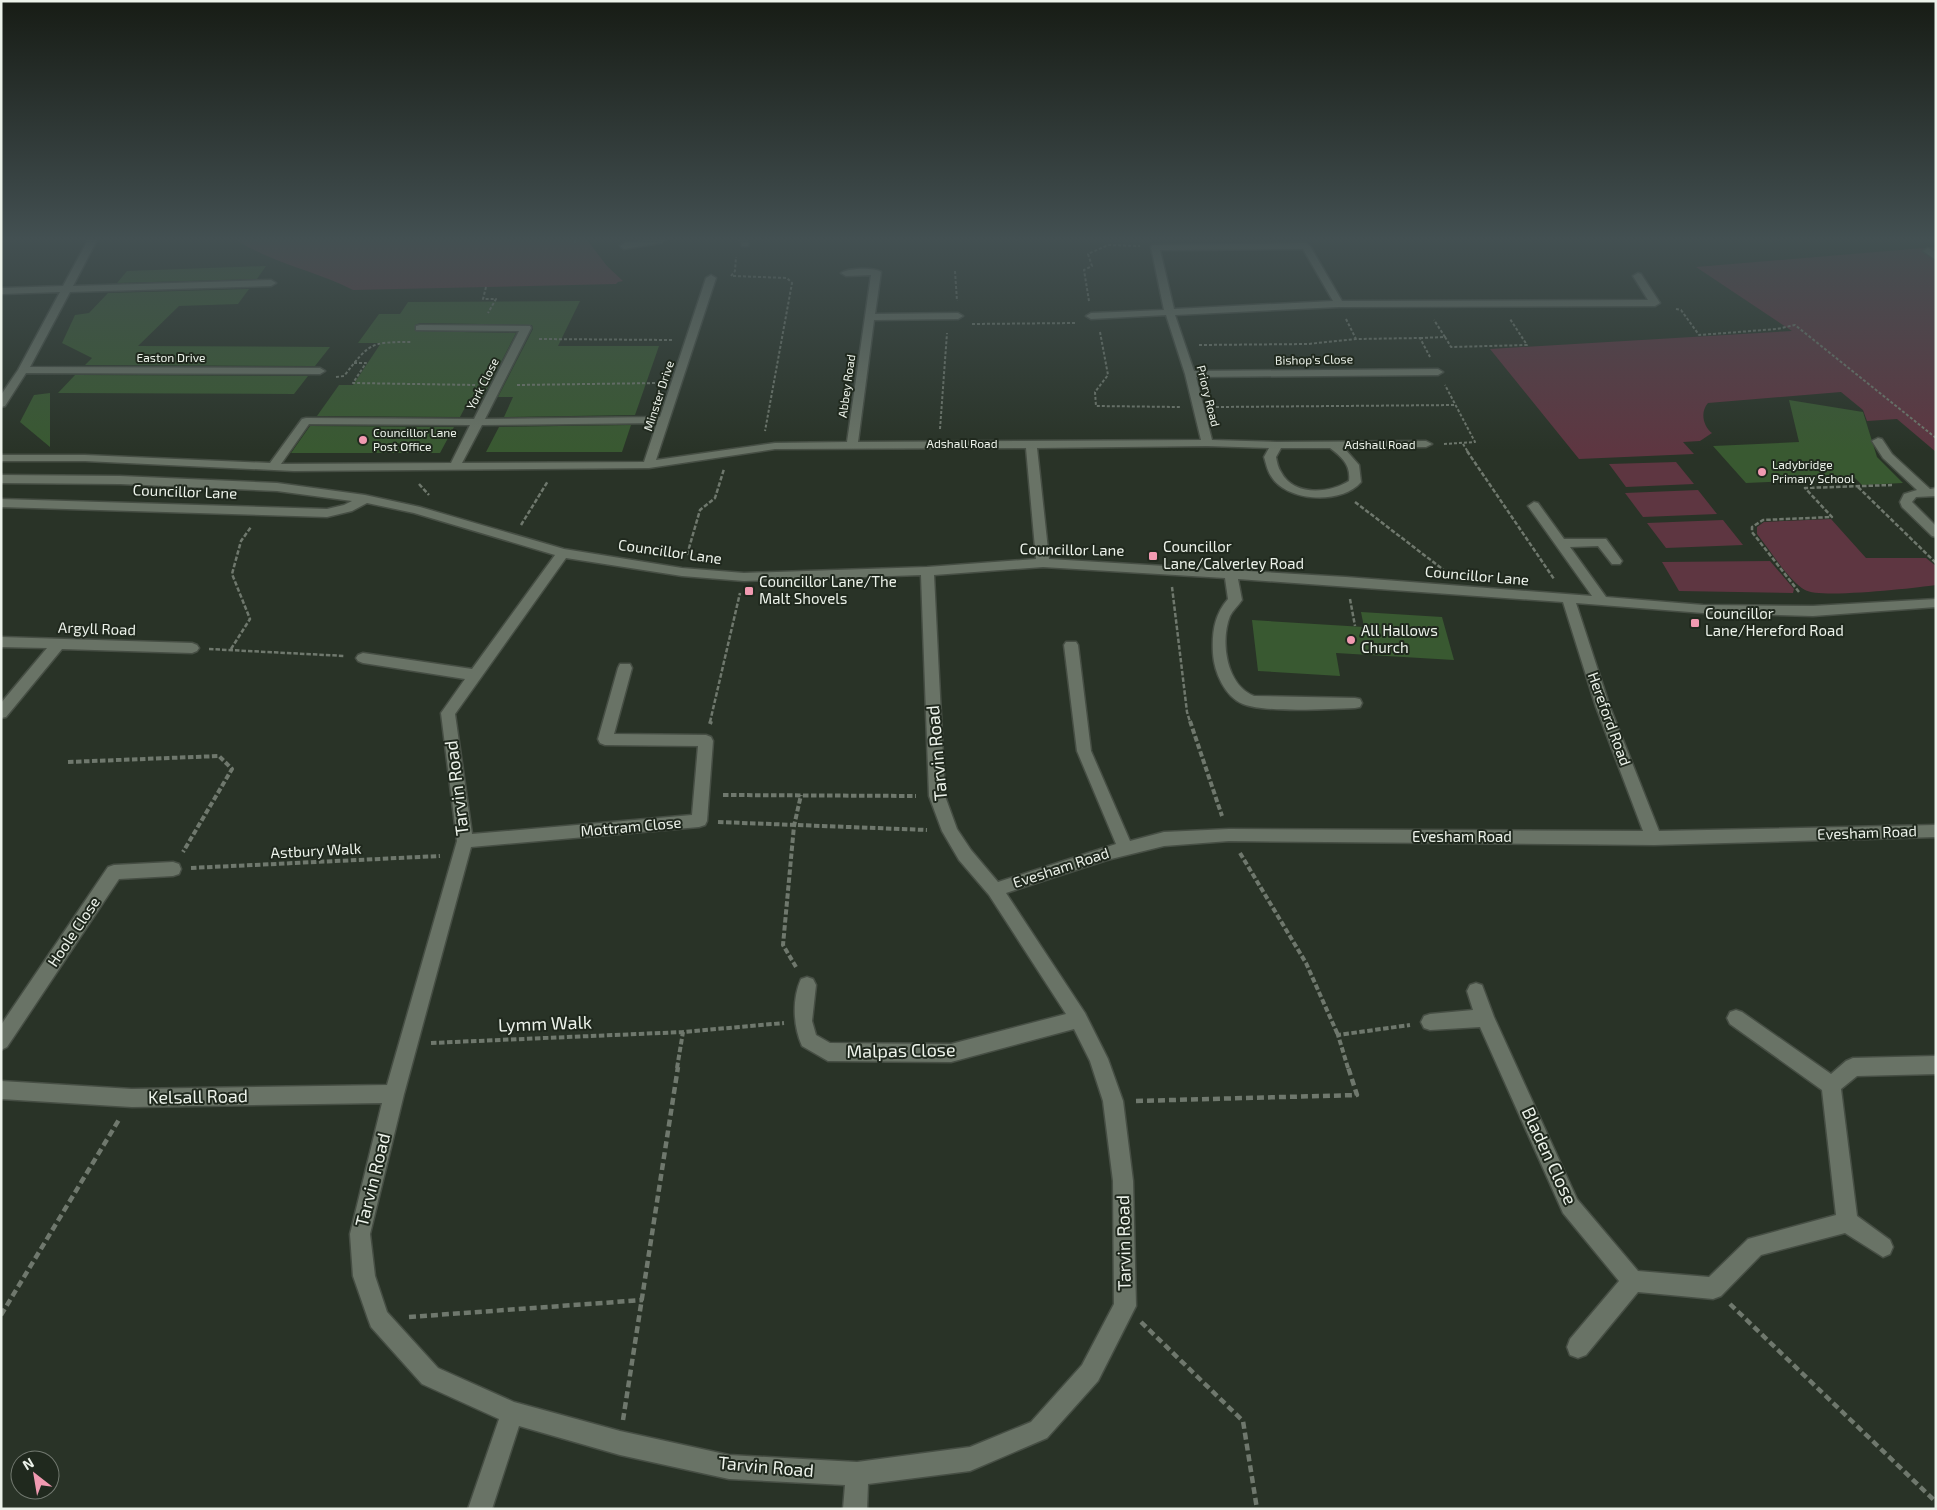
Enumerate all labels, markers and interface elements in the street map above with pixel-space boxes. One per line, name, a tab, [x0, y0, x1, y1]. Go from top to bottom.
street label: Easton Drive	[137, 350, 205, 364]
street label: Bishop's Close	[1275, 351, 1353, 367]
street label: Abbey Road	[835, 353, 857, 419]
street label: York Close	[463, 355, 501, 412]
street label: Minster Drive	[640, 359, 676, 433]
street label: Priory Road	[1195, 364, 1223, 428]
place label: Councillor Lane Post Office	[373, 425, 457, 453]
marker: Councillor Lane Post Office	[357, 434, 369, 446]
street label: Adshall Road	[926, 436, 998, 450]
street label: Adshall Road	[1344, 437, 1416, 451]
place label: Ladybridge Primary School	[1772, 457, 1855, 485]
marker: Ladybridge Primary School	[1756, 466, 1768, 478]
street label: Councillor Lane	[132, 480, 238, 502]
street label: Councillor Lane	[617, 535, 723, 567]
place label: Councillor Lane/Calverley Road	[1163, 537, 1304, 572]
street label: Councillor Lane	[1020, 539, 1124, 559]
marker: Councillor Lane/Calverley Road	[1147, 550, 1159, 562]
street label: Councillor Lane	[1424, 561, 1530, 589]
place label: Councillor Lane/The Malt Shovels	[759, 572, 897, 607]
marker: Councillor Lane/The Malt Shovels	[743, 585, 755, 597]
place label: Councillor Lane/Hereford Road	[1705, 604, 1844, 639]
marker: Councillor Lane/Hereford Road	[1689, 617, 1701, 629]
street label: Argyll Road	[58, 618, 136, 638]
place label: All Hallows Church	[1361, 621, 1438, 656]
marker: All Hallows Church	[1345, 634, 1357, 646]
street label: Hereford Road	[1585, 669, 1635, 768]
street label: Tarvin Road	[921, 704, 951, 802]
street label: Tarvin Road	[439, 739, 473, 837]
street label: Mottram Close	[580, 813, 682, 839]
street label: Evesham Road	[1817, 821, 1917, 843]
street label: Evesham Road	[1412, 827, 1512, 845]
street label: Astbury Walk	[270, 839, 362, 861]
street label: Evesham Road	[1010, 843, 1111, 891]
street label: Hoole Close	[43, 893, 103, 970]
street label: Lymm Walk	[498, 1010, 592, 1036]
street label: Malpas Close	[846, 1038, 956, 1062]
street label: Kelsall Road	[148, 1084, 248, 1108]
street label: Bladen Close	[1518, 1103, 1582, 1208]
street label: Tarvin Road	[350, 1131, 394, 1229]
street label: Tarvin Road	[1111, 1195, 1135, 1291]
north arrow	[10, 1450, 60, 1500]
street label: Tarvin Road	[717, 1451, 815, 1481]
text: N	[19, 1454, 37, 1473]

